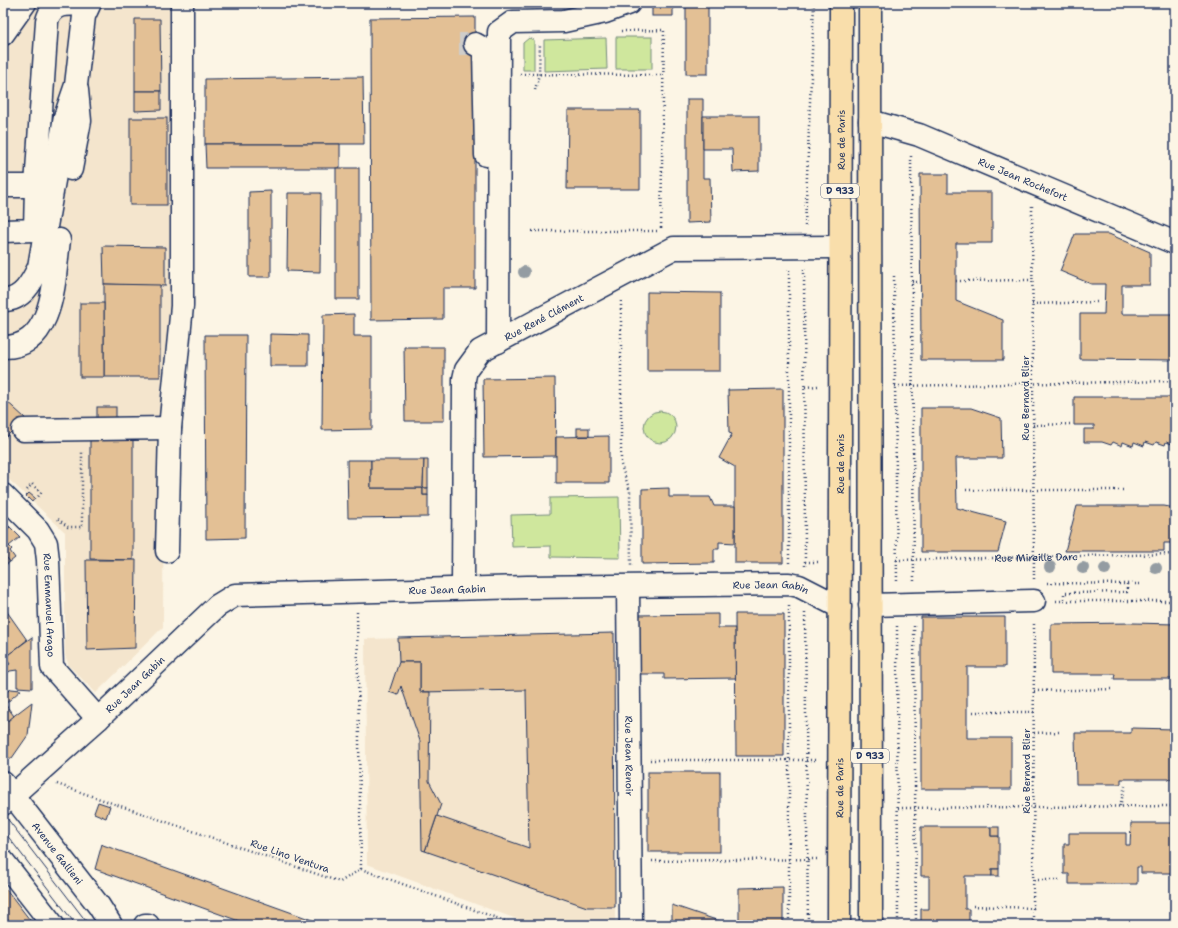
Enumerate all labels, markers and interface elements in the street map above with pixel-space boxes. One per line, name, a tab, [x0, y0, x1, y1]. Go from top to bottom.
street label: Rue de Paris	[834, 110, 847, 170]
street label: Rue Jean Rochefort	[976, 154, 1070, 204]
road number: D 933	[821, 184, 859, 198]
street label: Rue René Clément	[502, 291, 586, 344]
street label: Rue Bernard Blier	[1019, 355, 1032, 441]
street label: Rue de Paris	[833, 434, 847, 494]
street label: Rue Mireille Darc	[994, 550, 1078, 564]
street label: Rue Emmanuel Arago	[41, 552, 58, 657]
street label: Rue Jean Gabin	[733, 577, 811, 597]
street label: Rue Jean Gabin	[409, 582, 486, 597]
street label: Rue Jean Gabin	[102, 653, 167, 715]
street label: Rue Jean Renoir	[623, 716, 636, 797]
street label: Rue Bernard Blier	[1020, 728, 1033, 814]
road number: D 933	[851, 749, 889, 763]
street label: Rue de Paris	[833, 758, 846, 818]
street label: Avenue Gallieni	[29, 819, 86, 887]
street label: Rue Lino Ventura	[249, 836, 332, 876]

